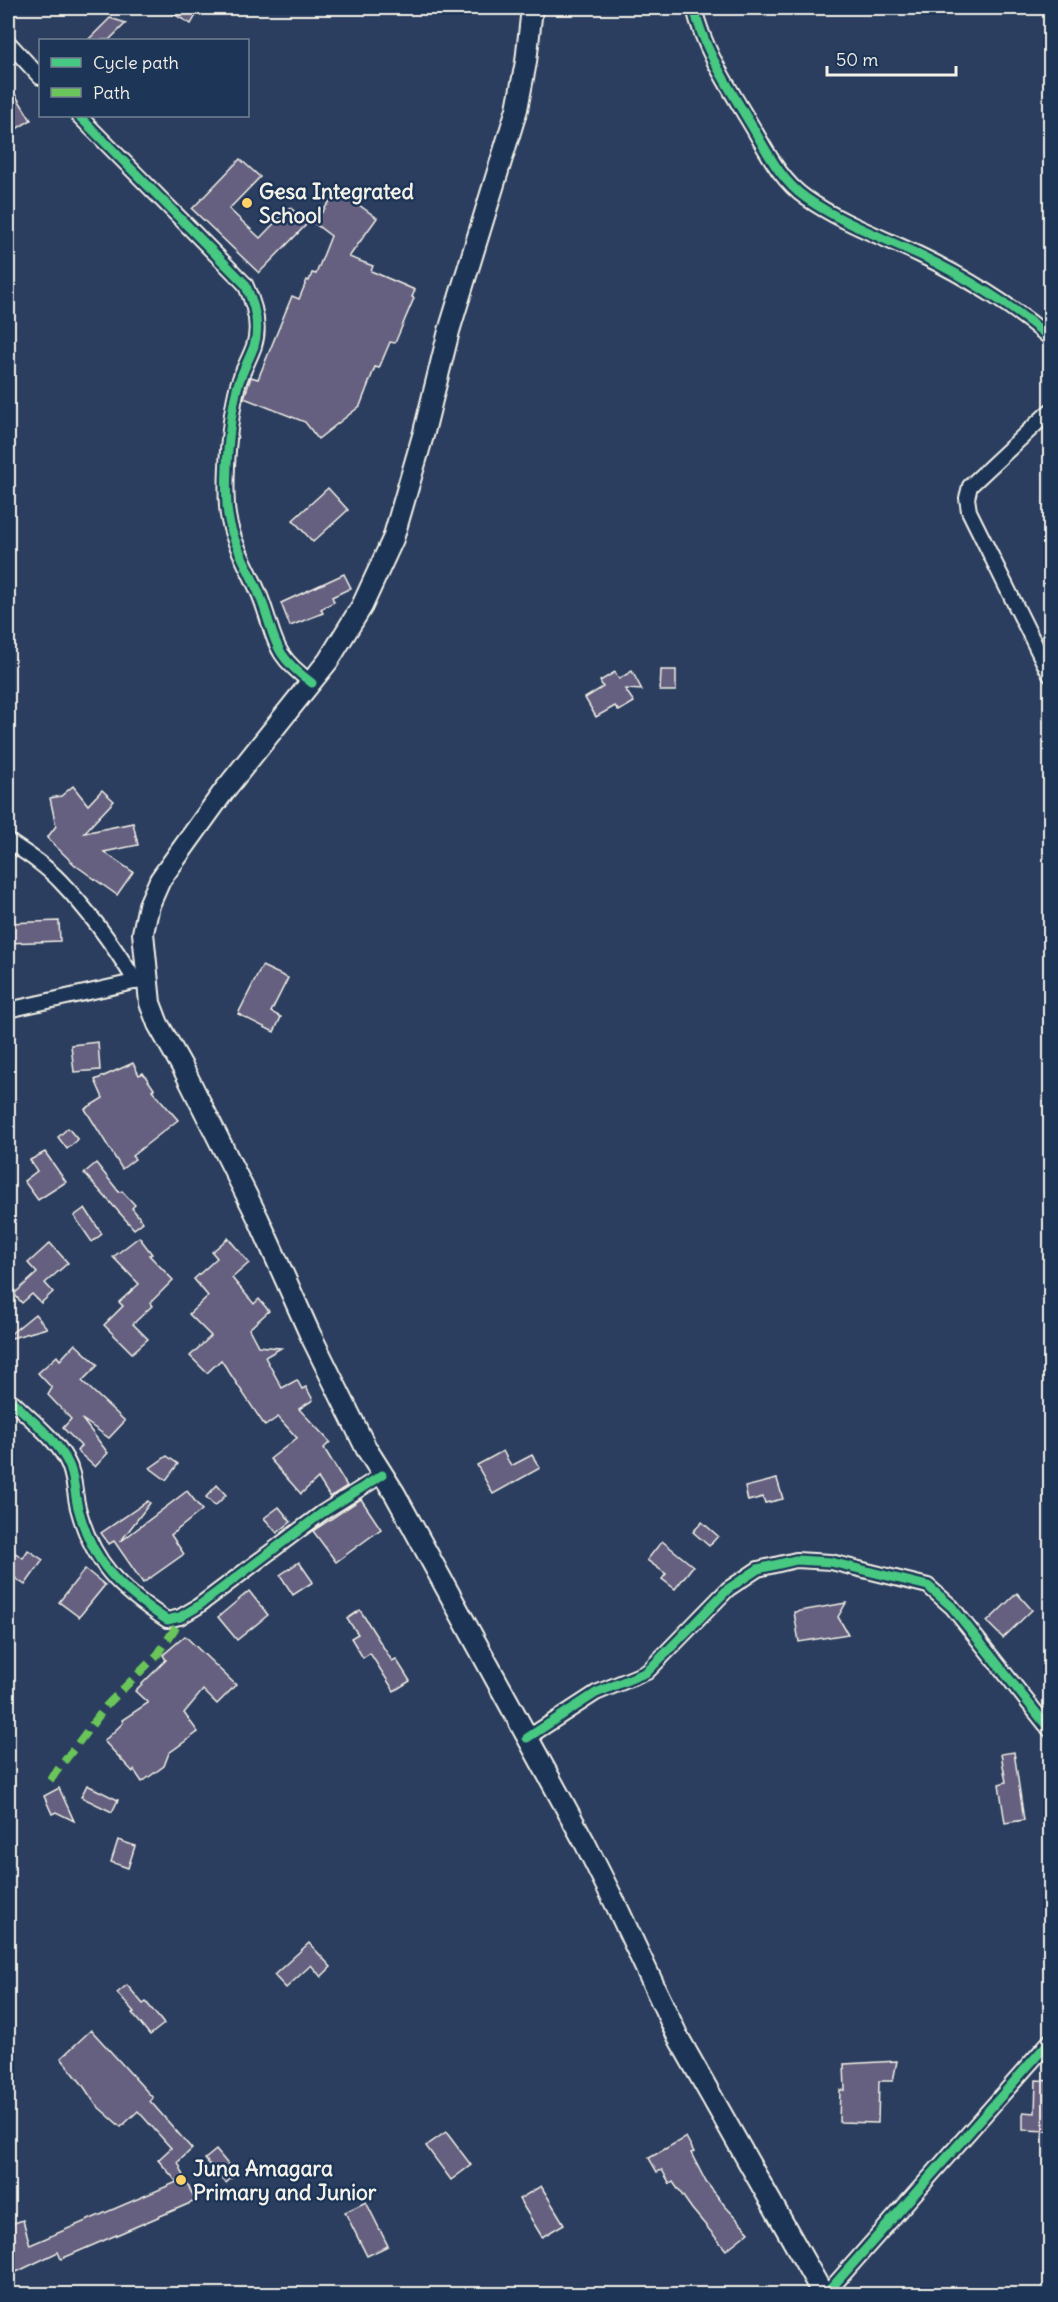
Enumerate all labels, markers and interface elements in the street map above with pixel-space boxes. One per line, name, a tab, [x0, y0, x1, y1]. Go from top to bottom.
legend	[39, 39, 249, 117]
scale bar	[827, 39, 956, 77]
text: 50 m	[836, 48, 878, 71]
text: Cycle path	[93, 51, 179, 74]
text: Path	[93, 81, 130, 104]
place label: Gesa Integrated School	[259, 178, 414, 229]
marker: Gesa Integrated School	[240, 196, 254, 210]
place label: Juna Amagara Primary and Junior	[193, 2155, 377, 2206]
marker: Juna Amagara Primary and Junior	[174, 2173, 188, 2187]

